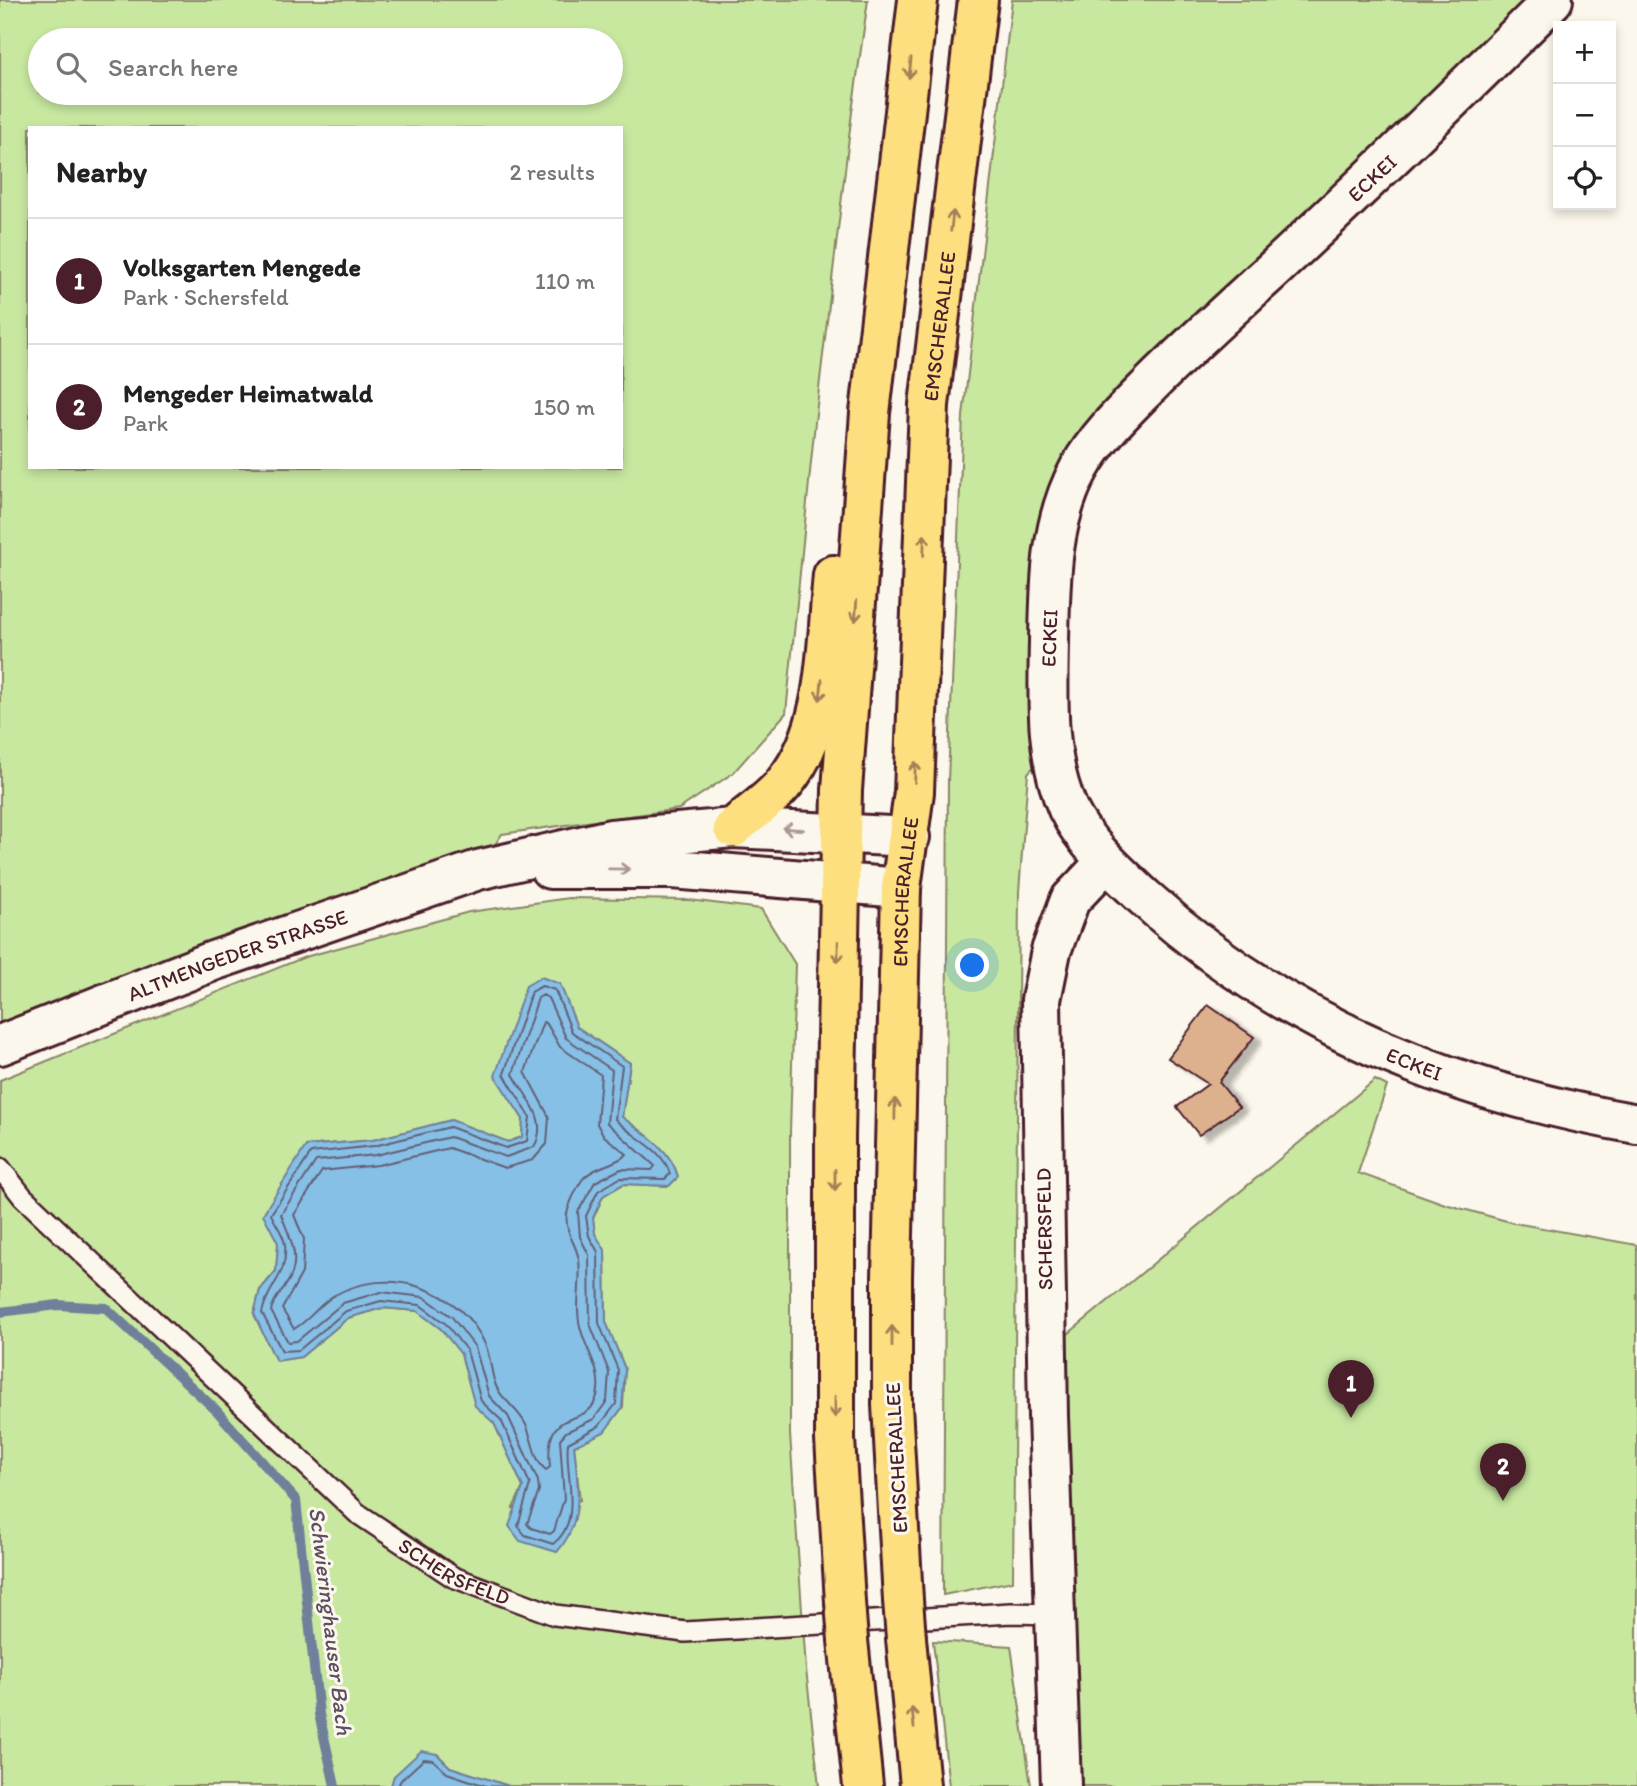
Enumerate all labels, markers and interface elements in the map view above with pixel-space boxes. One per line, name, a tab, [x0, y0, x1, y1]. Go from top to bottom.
map controls	[1553, 21, 1616, 210]
button: +	[1553, 21, 1616, 84]
search box	[28, 28, 623, 105]
icon: search	[52, 48, 90, 86]
text: Search here	[108, 51, 238, 83]
one-way arrow	[903, 56, 916, 79]
button: −	[1553, 84, 1616, 147]
button: locate	[1553, 147, 1616, 210]
street label: ECKEI	[1342, 149, 1402, 207]
text: Nearby	[56, 153, 147, 190]
text: 2 results	[509, 158, 595, 186]
one-way arrow	[945, 210, 958, 233]
street label: EMSCHERALLEE	[917, 250, 960, 403]
text: Volksgarten Mengede	[123, 251, 361, 283]
text: 1	[74, 267, 84, 295]
text: 110 m	[535, 267, 595, 295]
text: Park · Schersfeld	[123, 283, 289, 311]
text: Mengeder Heimatwald	[123, 377, 373, 409]
text: 2	[73, 393, 85, 421]
text: 150 m	[534, 393, 595, 421]
text: Park	[123, 409, 168, 437]
one-way arrow	[917, 534, 930, 557]
one-way arrow	[849, 599, 862, 622]
street label: ECKEI	[1035, 609, 1063, 667]
one-way arrow	[815, 678, 828, 700]
one-way arrow	[908, 761, 921, 784]
street label: EMSCHERALLEE	[887, 815, 923, 967]
one-way arrow	[782, 822, 805, 835]
one-way arrow	[608, 862, 631, 875]
street label: ALTMENGEDER STRASSE	[124, 903, 351, 1006]
one-way arrow	[831, 940, 844, 963]
your location	[955, 948, 989, 982]
street label: ECKEI	[1383, 1041, 1446, 1085]
one-way arrow	[888, 1097, 902, 1120]
one-way arrow	[828, 1168, 842, 1191]
street label: SCHERSFELD	[1030, 1168, 1058, 1290]
one-way arrow	[885, 1325, 899, 1348]
pin: 1	[1328, 1360, 1374, 1418]
street label: EMSCHERALLEE	[880, 1382, 912, 1534]
one-way arrow	[828, 1395, 842, 1418]
pin: 2	[1480, 1443, 1526, 1501]
water label: Schwieringhauser Bach	[303, 1506, 359, 1737]
street label: SCHERSFELD	[394, 1532, 514, 1610]
one-way arrow	[907, 1707, 920, 1730]

